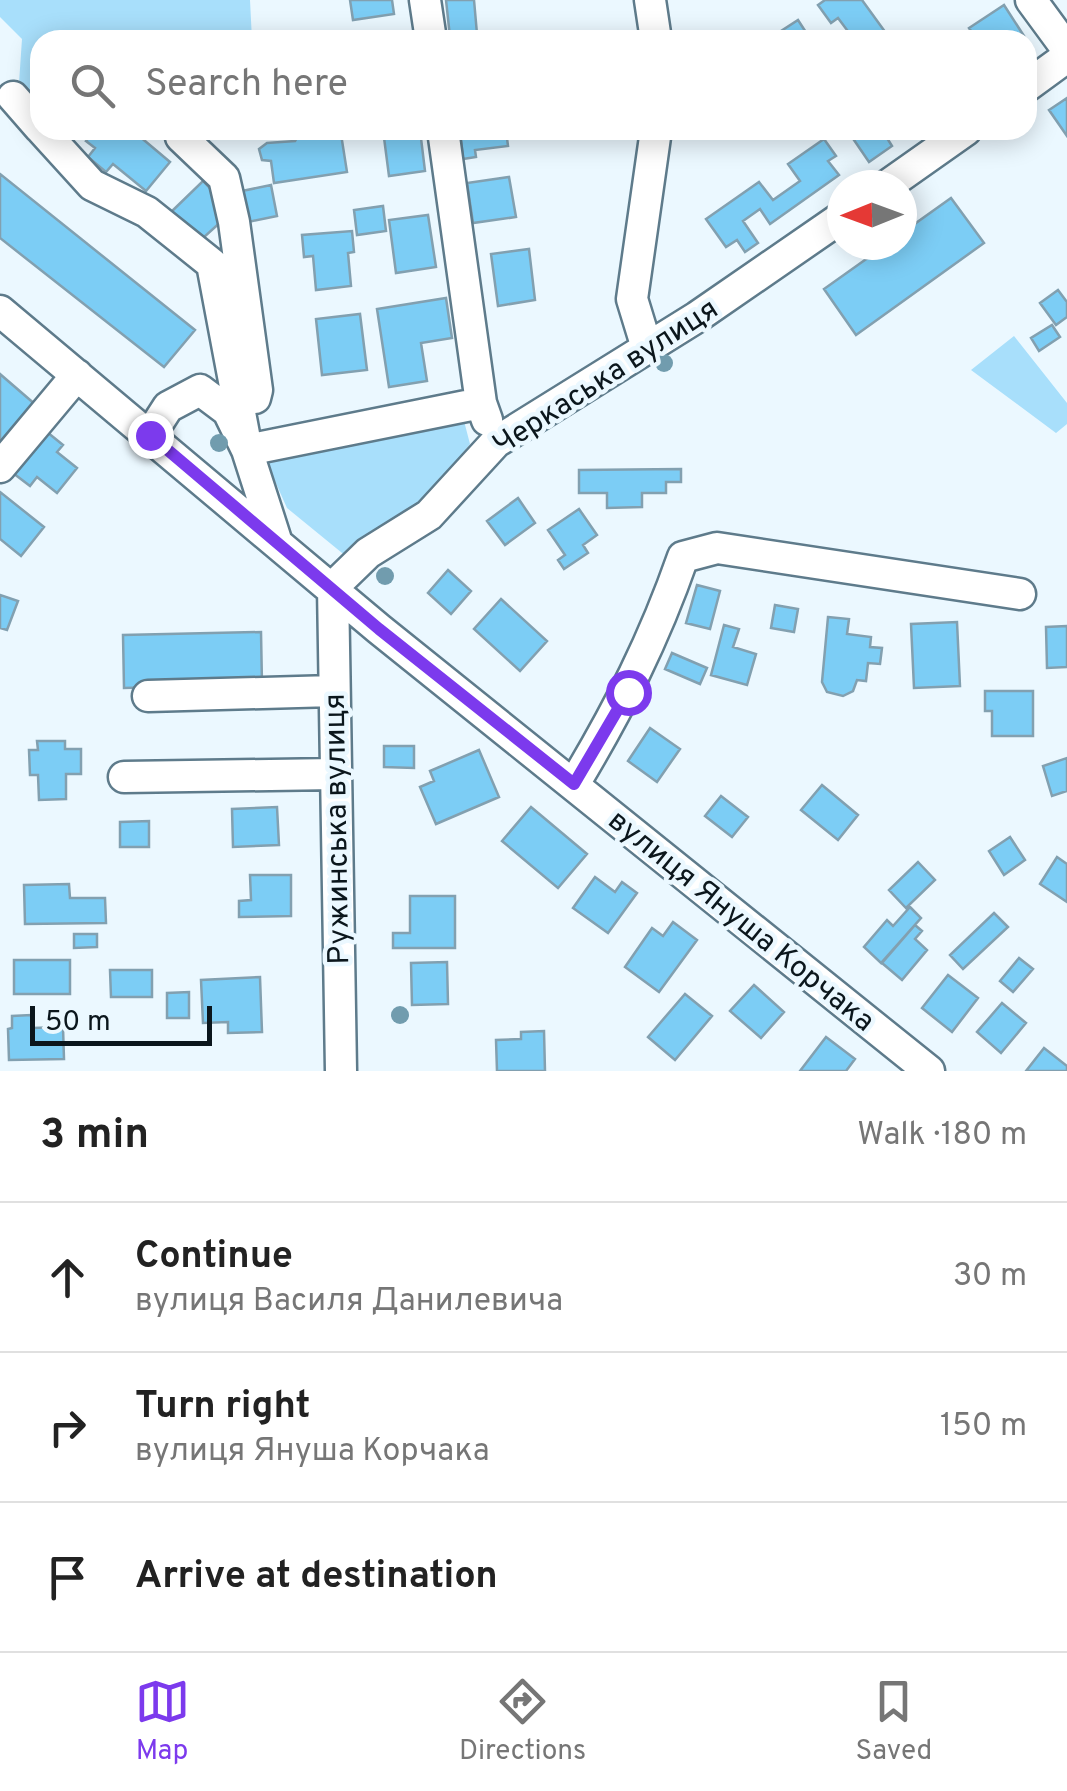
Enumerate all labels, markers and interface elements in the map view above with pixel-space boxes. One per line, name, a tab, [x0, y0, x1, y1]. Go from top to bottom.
search box	[30, 30, 1037, 140]
icon: search	[65, 58, 120, 113]
text: Search here	[145, 61, 348, 110]
north arrow	[827, 170, 917, 260]
street label: Черкаська вулиця	[487, 292, 726, 465]
route end	[128, 413, 174, 459]
route start	[606, 670, 652, 716]
street label: Ружинська вулиця	[318, 693, 359, 965]
street label: вулиця Януша Корчака	[600, 803, 881, 1041]
scale bar	[30, 1001, 212, 1046]
text: 50 m	[45, 1005, 111, 1041]
text: 3 min	[40, 1110, 149, 1163]
text: Walk · 180 m	[857, 1116, 1027, 1156]
text: Continue	[135, 1233, 293, 1282]
icon: ahead	[40, 1250, 95, 1305]
text: 30 m	[953, 1257, 1027, 1297]
text: вулиця Василя Данилевича	[135, 1282, 563, 1322]
text: Turn right	[135, 1383, 310, 1432]
icon: right	[40, 1400, 95, 1455]
text: 150 m	[940, 1407, 1027, 1447]
text: вулиця Януша Корчака	[135, 1432, 489, 1472]
icon: arrive	[40, 1550, 95, 1605]
text: Arrive at destination	[135, 1553, 498, 1602]
tab: Map	[135, 1674, 190, 1770]
tab: Directions	[459, 1674, 586, 1770]
tab: Saved	[855, 1674, 932, 1770]

